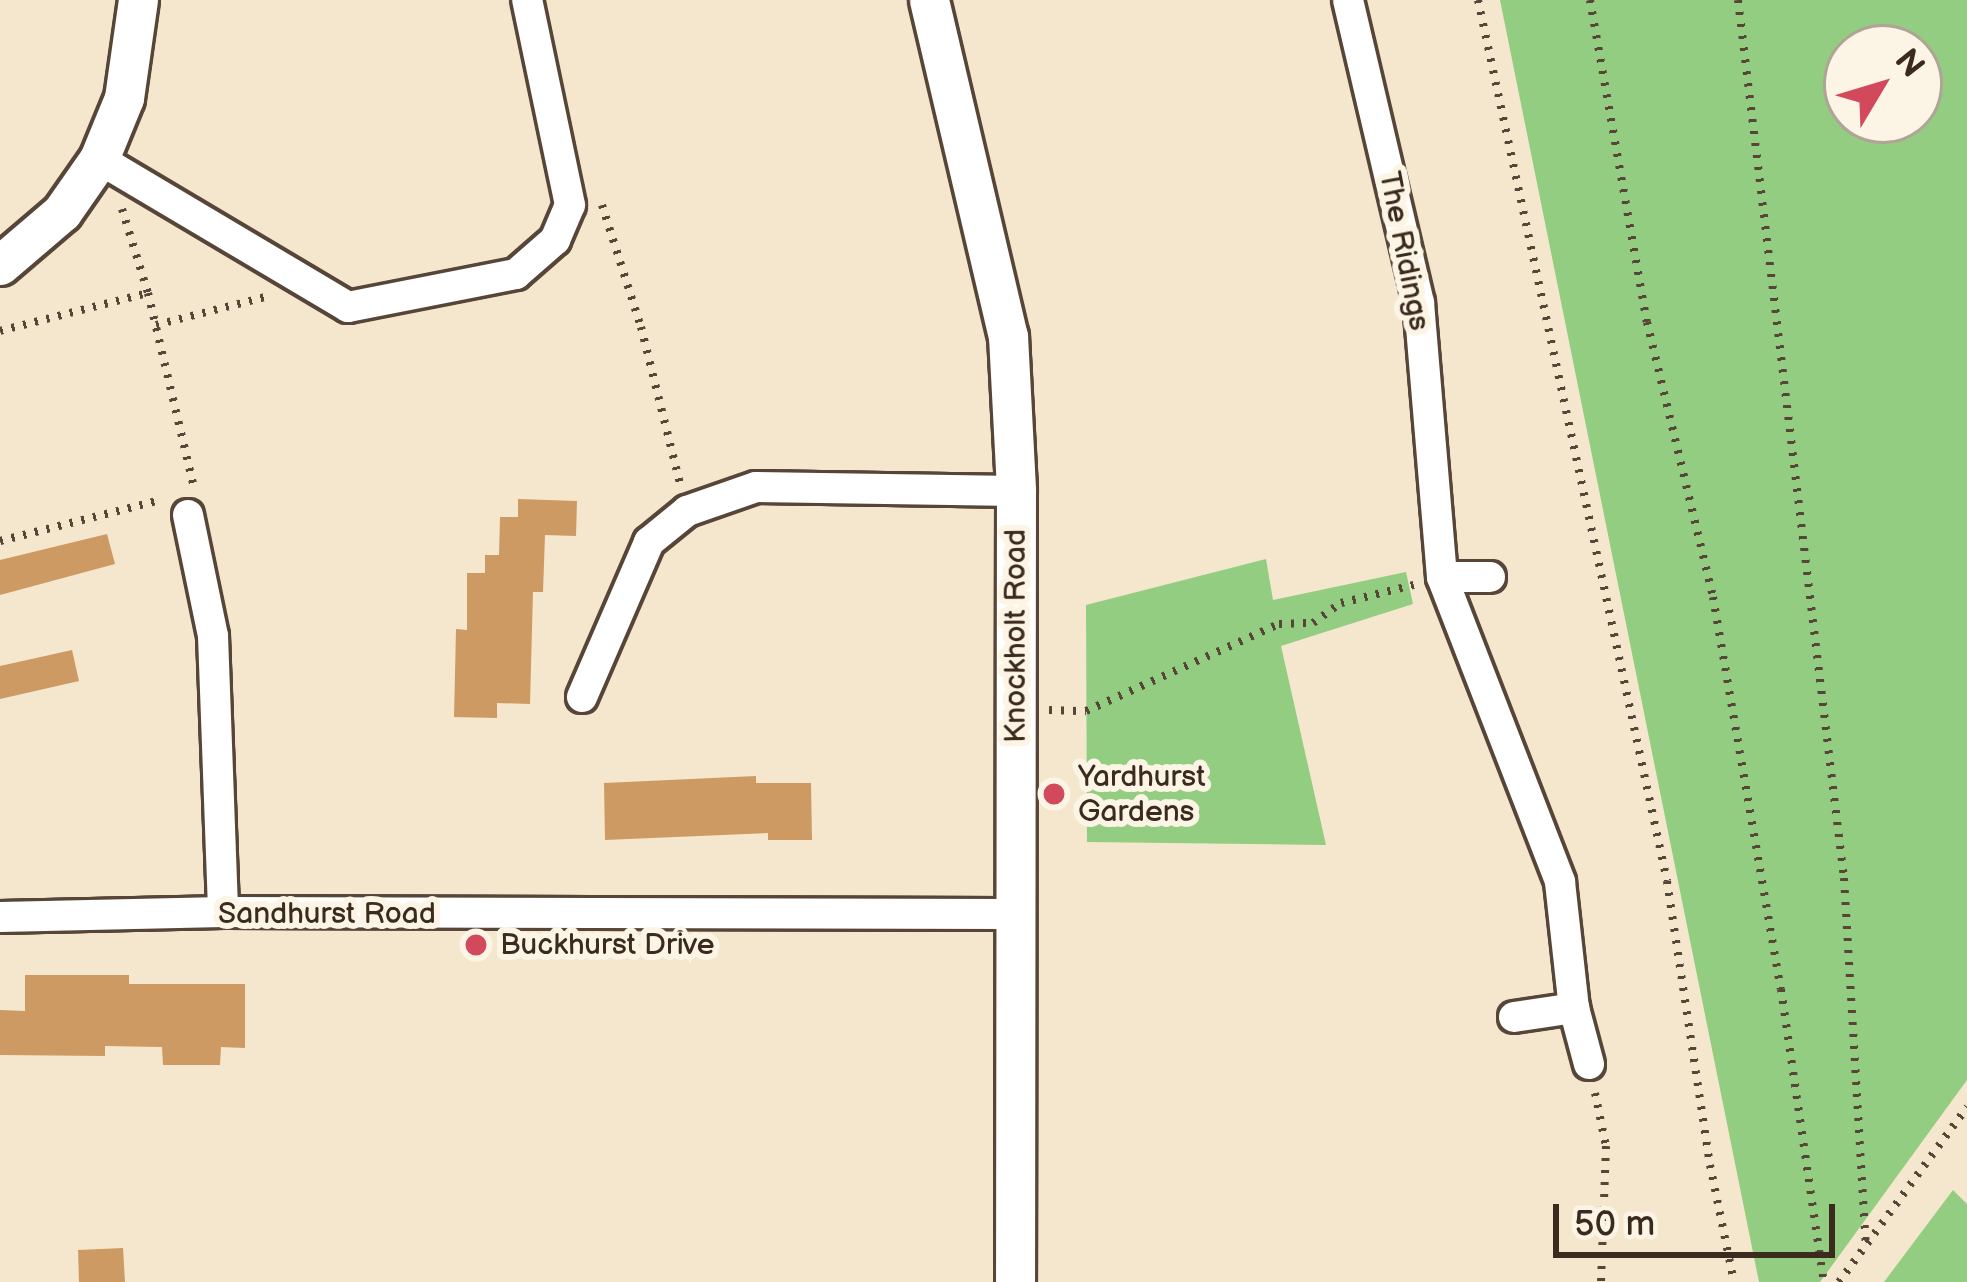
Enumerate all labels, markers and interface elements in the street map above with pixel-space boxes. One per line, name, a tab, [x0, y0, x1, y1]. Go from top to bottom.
north arrow	[1823, 24, 1943, 144]
text: N	[1886, 42, 1932, 86]
street label: The Ridings	[1371, 168, 1437, 334]
street label: Knockholt Road	[998, 529, 1034, 743]
place label: Yardhurst Gardens	[1078, 759, 1205, 830]
marker: Yardhurst Gardens	[1041, 781, 1067, 807]
street label: Sandhurst Road	[218, 896, 436, 932]
place label: Buckhurst Drive	[500, 927, 715, 963]
marker: Buckhurst Drive	[463, 932, 489, 958]
scale bar	[1559, 1180, 1841, 1254]
text: 50 m	[1574, 1203, 1655, 1246]

